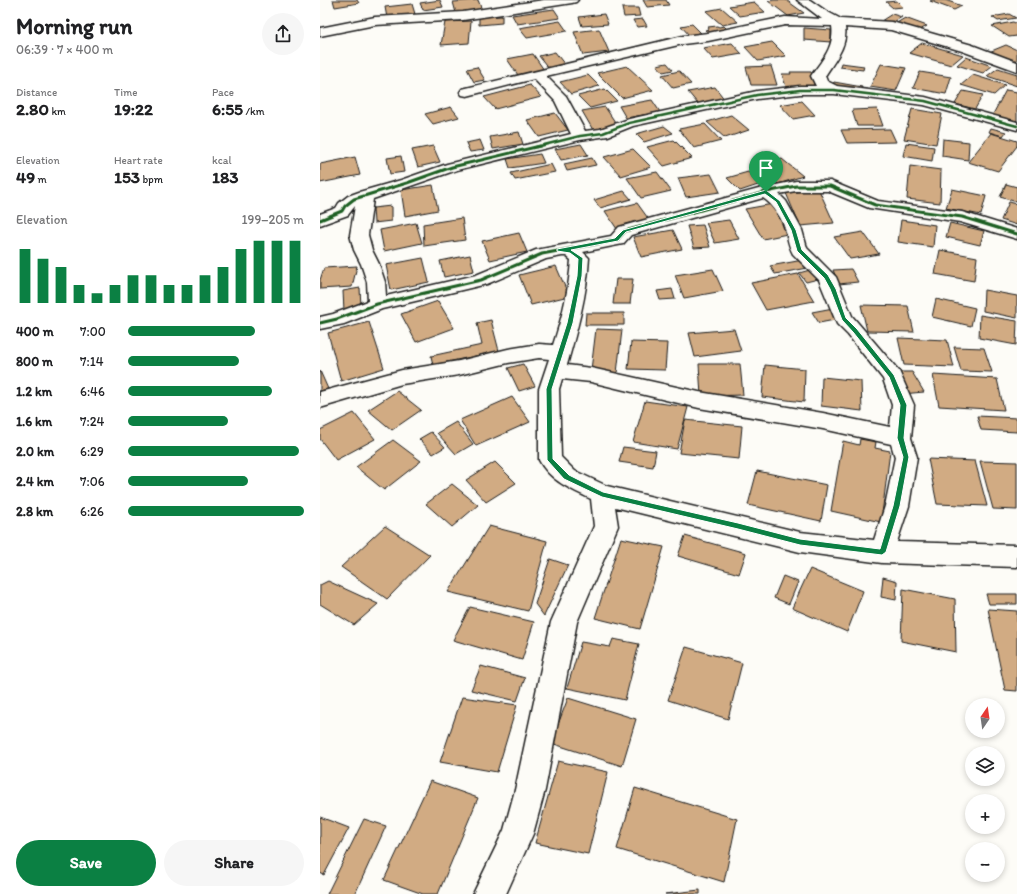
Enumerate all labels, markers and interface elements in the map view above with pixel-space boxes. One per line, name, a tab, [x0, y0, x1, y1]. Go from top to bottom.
text: Morning run	[16, 13, 132, 40]
button: share	[262, 13, 304, 55]
text: 06:39 · 7 × 400 m	[16, 42, 113, 57]
text: Distance	[16, 86, 57, 99]
text: Time	[114, 86, 137, 99]
text: Pace	[212, 86, 234, 99]
text: 2.80	[16, 99, 49, 119]
text: 19:22	[114, 99, 153, 119]
text: 6:55	[212, 99, 243, 119]
text: km	[49, 105, 66, 118]
text: /km	[243, 105, 265, 118]
pin	[749, 151, 783, 192]
text: Elevation	[16, 154, 60, 167]
text: Heart rate	[114, 154, 163, 167]
text: kcal	[212, 154, 232, 167]
icon: arrive	[755, 157, 777, 179]
text: 49	[16, 167, 35, 187]
text: 153	[114, 167, 140, 187]
text: 183	[212, 167, 238, 187]
text: m	[35, 173, 47, 186]
text: bpm	[140, 173, 163, 186]
text: Elevation	[16, 212, 68, 227]
text: 199–205 m	[242, 212, 304, 227]
text: 400 m	[16, 324, 54, 339]
text: 7:00	[80, 324, 106, 339]
text: 800 m	[16, 354, 53, 369]
text: 7:14	[80, 354, 103, 369]
text: 1.2 km	[16, 384, 52, 399]
text: 6:46	[80, 384, 105, 399]
text: 1.6 km	[16, 414, 52, 429]
text: 7:24	[80, 414, 104, 429]
text: 2.0 km	[16, 444, 54, 459]
text: 6:29	[80, 444, 104, 459]
text: 2.4 km	[16, 474, 54, 489]
text: 7:06	[80, 474, 105, 489]
text: 2.8 km	[16, 504, 53, 519]
text: 6:26	[80, 504, 104, 519]
north arrow	[965, 698, 1005, 738]
map controls	[965, 698, 1005, 882]
button: layers	[965, 746, 1005, 786]
button: +	[965, 794, 1005, 834]
button: Save	[16, 840, 156, 886]
button: Share	[164, 840, 304, 886]
button: −	[965, 842, 1005, 882]

